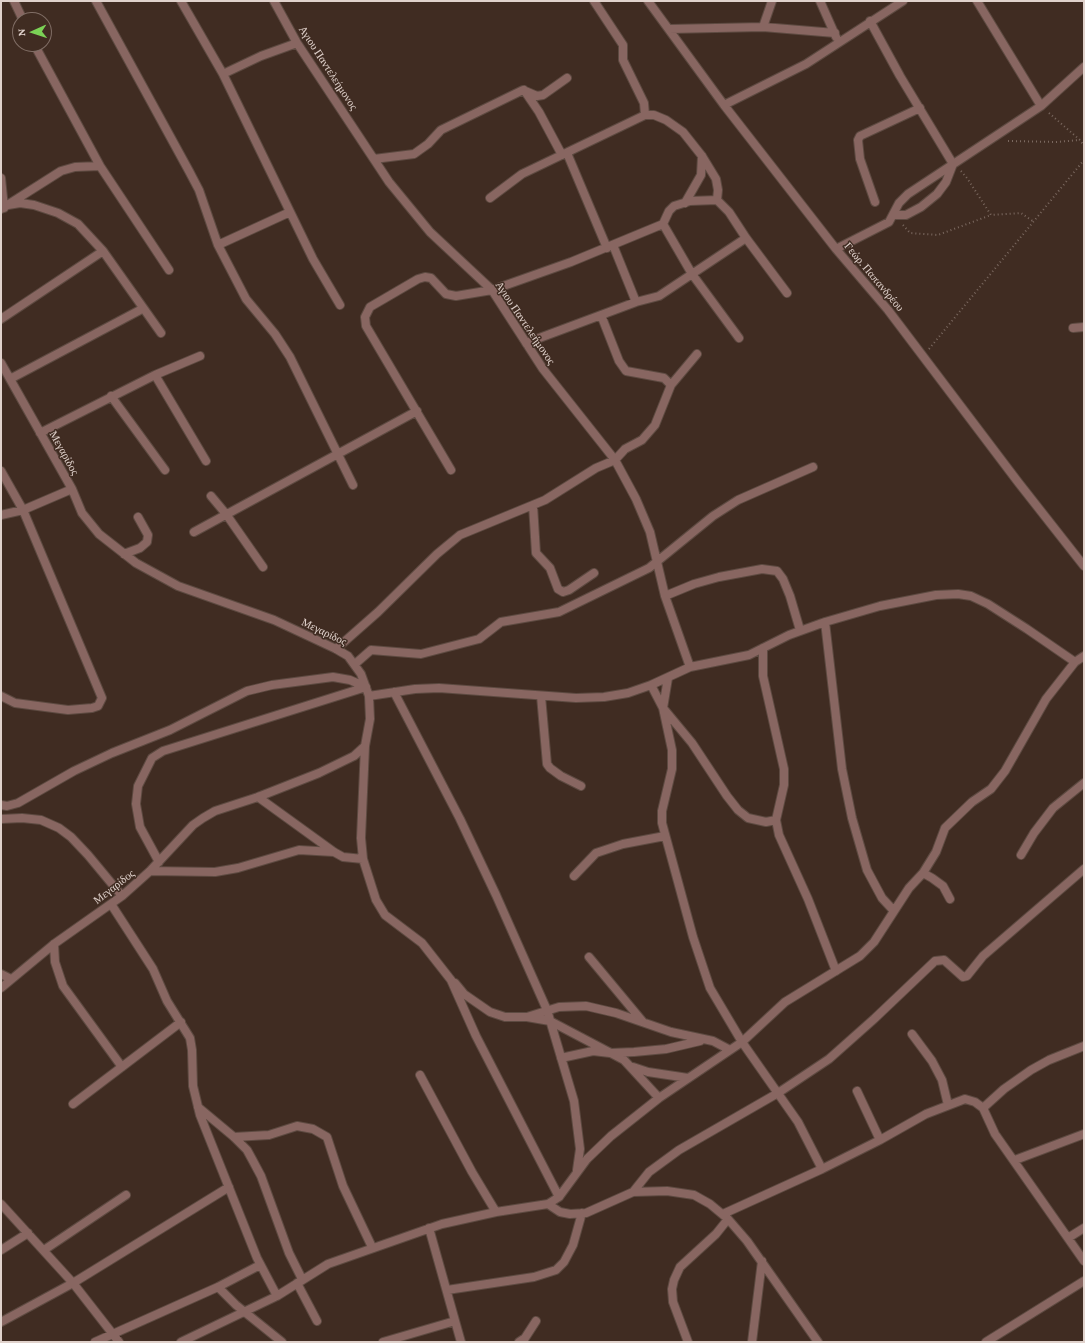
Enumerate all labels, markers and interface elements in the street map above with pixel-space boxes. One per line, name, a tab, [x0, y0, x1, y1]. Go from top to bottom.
north arrow	[12, 12, 52, 52]
street label: Αγιου Παντελεήμονος	[296, 23, 360, 113]
text: N	[15, 29, 27, 37]
street label: Γεώρ. Παπανδρέου	[841, 240, 907, 314]
street label: Αγιου Παντελεήμονος	[492, 279, 558, 367]
street label: Μεγαρίδος	[46, 429, 82, 477]
street label: Μεγαρίδος	[299, 615, 349, 649]
street label: Μεγαρίδος	[91, 867, 137, 907]

